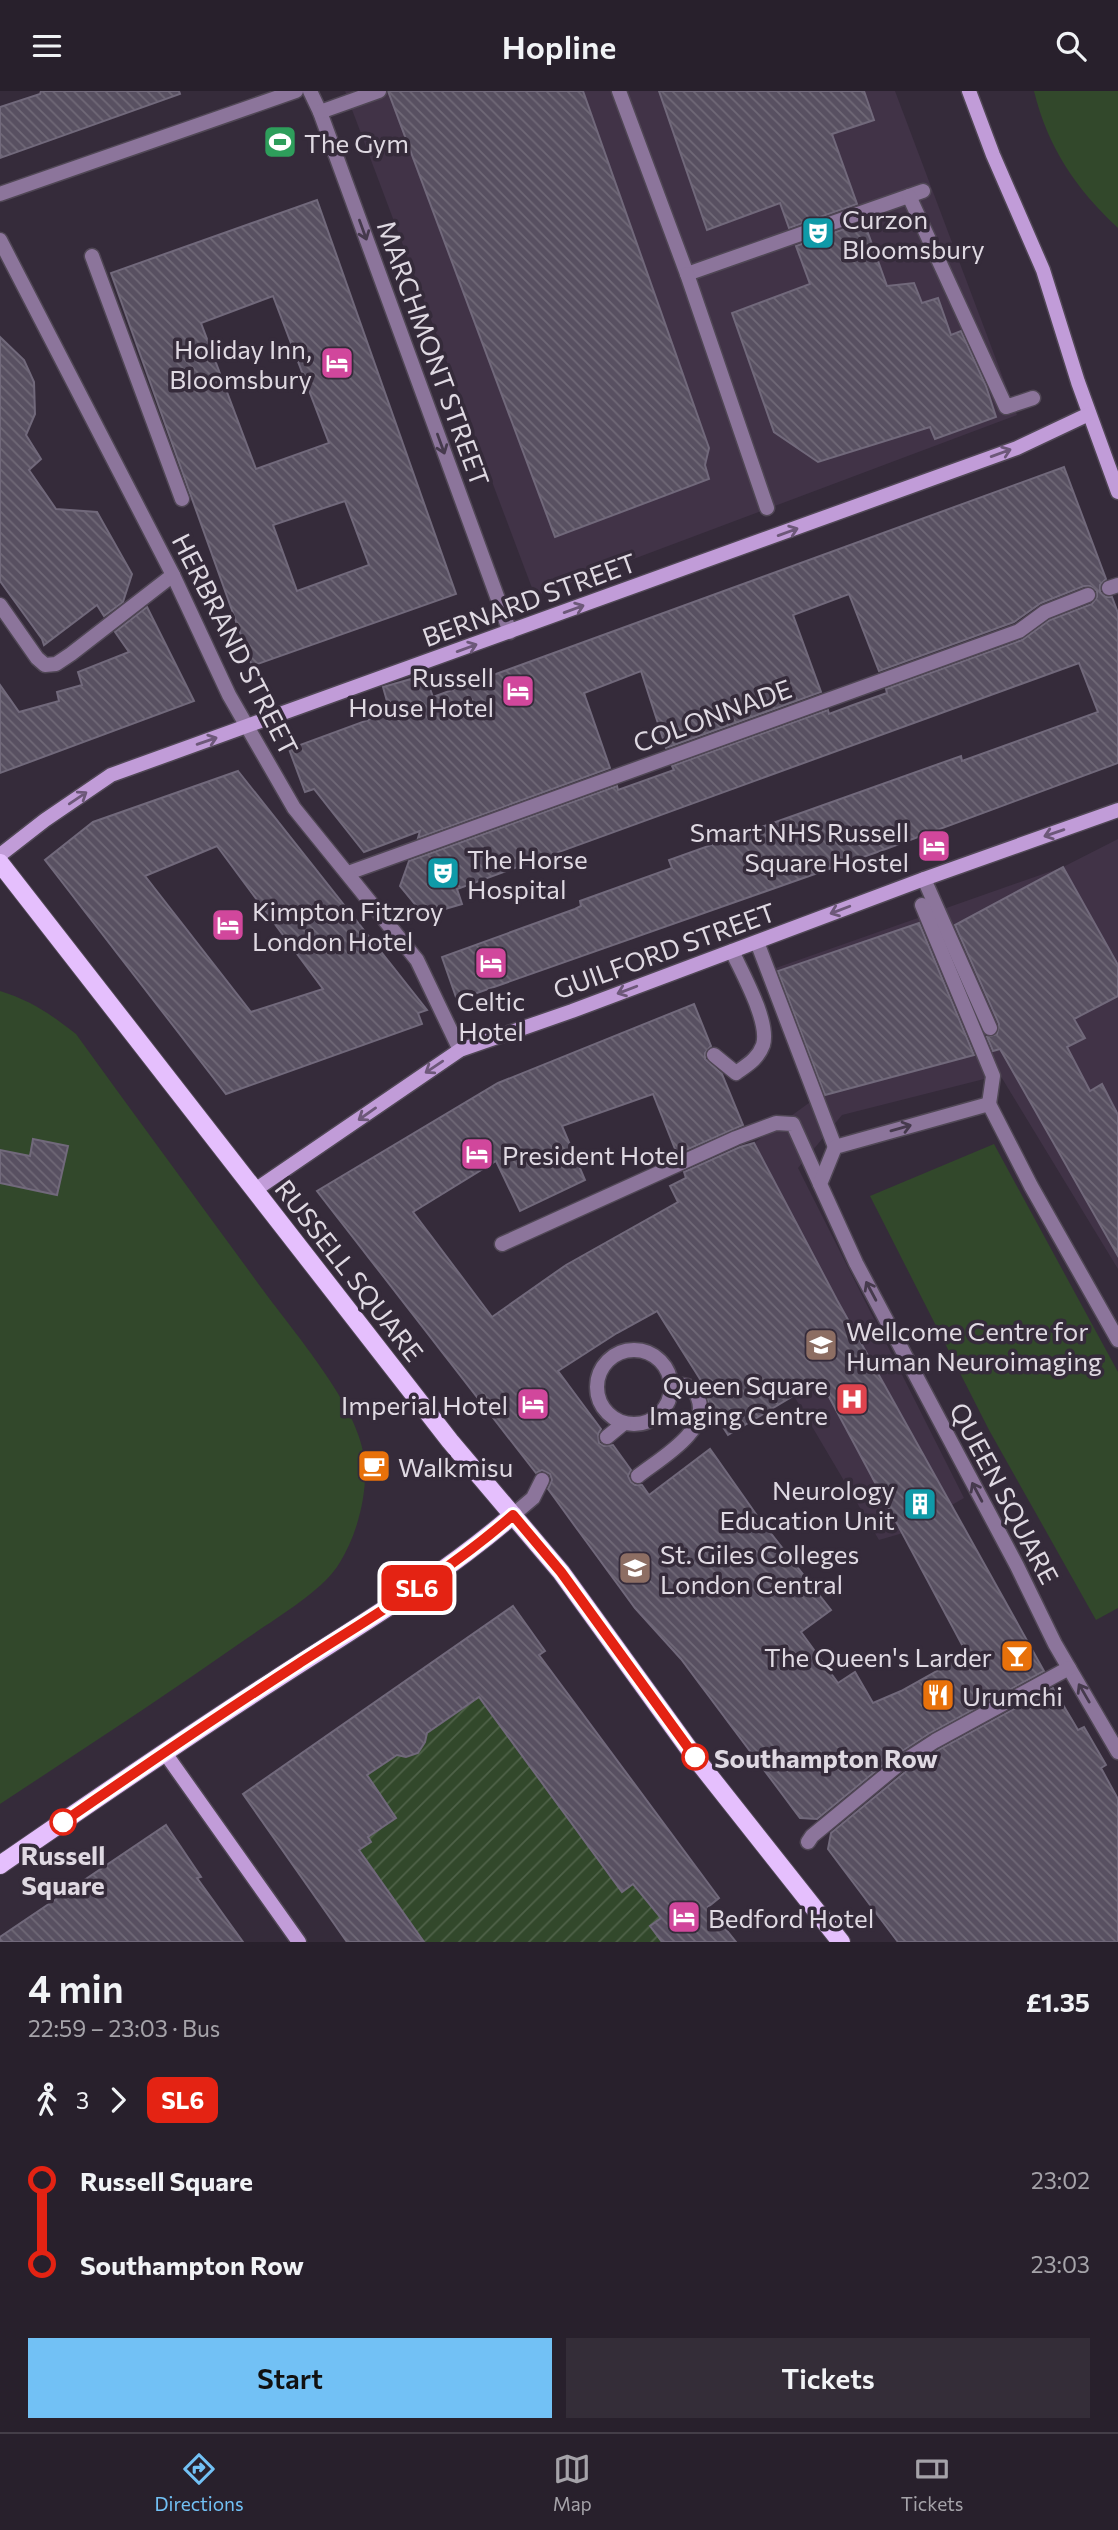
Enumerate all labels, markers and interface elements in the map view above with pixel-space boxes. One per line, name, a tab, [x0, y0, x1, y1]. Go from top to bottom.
text: Hopline	[502, 26, 616, 66]
icon: menu	[28, 27, 66, 65]
icon: search	[1052, 27, 1090, 65]
sports icon: The Gym	[261, 123, 299, 161]
place label: The Gym	[304, 127, 409, 158]
place label: Curzon Bloomsbury	[842, 203, 985, 264]
theatre icon: Curzon Bloomsbury	[799, 214, 837, 252]
street label: MARCHMONT STREET	[371, 216, 497, 490]
one-way arrow	[358, 219, 370, 241]
place label: Holiday Inn, Bloomsbury	[169, 333, 312, 394]
hotel icon: Holiday Inn, Bloomsbury	[318, 344, 356, 382]
one-way arrow	[436, 432, 448, 454]
one-way arrow	[990, 446, 1012, 459]
one-way arrow	[776, 524, 798, 537]
street label: HERBRAND STREET	[167, 528, 305, 760]
street label: BERNARD STREET	[418, 546, 640, 652]
one-way arrow	[562, 602, 584, 614]
one-way arrow	[456, 641, 478, 653]
place label: Russell House Hotel	[348, 661, 494, 722]
hotel icon: Russell House Hotel	[499, 672, 537, 710]
street label: COLONNADE	[628, 672, 796, 758]
one-way arrow	[195, 734, 217, 746]
one-way arrow	[68, 791, 87, 805]
place label: Smart NHS Russell Square Hostel	[690, 816, 909, 877]
hotel icon: Smart NHS Russell Square Hostel	[915, 827, 953, 865]
one-way arrow	[1043, 828, 1065, 840]
place label: The Horse Hospital	[467, 843, 588, 904]
theatre icon: The Horse Hospital	[424, 854, 462, 892]
place label: Kimpton Fitzroy London Hotel	[252, 895, 444, 956]
street label: GUILFORD STREET	[549, 895, 779, 1005]
one-way arrow	[829, 905, 851, 918]
hotel icon: Kimpton Fitzroy London Hotel	[209, 906, 247, 944]
hotel icon: Celtic Hotel	[472, 944, 510, 982]
place label: Celtic Hotel	[457, 985, 525, 1046]
one-way arrow	[616, 985, 638, 998]
one-way arrow	[425, 1060, 444, 1074]
one-way arrow	[358, 1107, 377, 1121]
one-way arrow	[889, 1121, 912, 1134]
hotel icon: President Hotel	[458, 1135, 496, 1173]
place label: President Hotel	[502, 1139, 685, 1170]
street label: RUSSELL SQUARE	[269, 1173, 431, 1367]
one-way arrow	[864, 1281, 877, 1302]
place label: Wellcome Centre for Human Neuroimaging	[846, 1315, 1102, 1376]
school or university icon: Wellcome Centre for Human Neuroimaging	[802, 1326, 840, 1364]
place label: Queen Square Imaging Centre	[649, 1369, 828, 1430]
hospital icon: Queen Square Imaging Centre	[833, 1380, 871, 1418]
hotel icon: Imperial Hotel	[514, 1385, 552, 1423]
place label: Imperial Hotel	[341, 1389, 508, 1420]
street label: QUEEN SQUARE	[944, 1397, 1066, 1589]
cafe icon: Walkmisu	[355, 1447, 393, 1485]
place label: Walkmisu	[398, 1451, 513, 1482]
place label: Neurology Education Unit	[720, 1474, 895, 1535]
one-way arrow	[970, 1482, 984, 1503]
building icon: Neurology Education Unit	[901, 1485, 939, 1523]
place label: St. Giles Colleges London Central	[660, 1538, 859, 1599]
school or university icon: St. Giles Colleges London Central	[616, 1549, 654, 1587]
line badge: SL6	[377, 1565, 457, 1611]
text: SL6	[395, 1573, 439, 1602]
bar icon: The Queen's Larder	[998, 1637, 1036, 1675]
place label: The Queen's Larder	[764, 1641, 992, 1672]
restaurant icon: Urumchi	[919, 1676, 957, 1714]
place label: Urumchi	[962, 1680, 1063, 1711]
one-way arrow	[1077, 1683, 1090, 1704]
place label: Southampton Row	[714, 1742, 938, 1773]
marker: Southampton Row	[682, 1744, 708, 1770]
marker: Russell Square	[50, 1809, 76, 1835]
place label: Russell Square	[21, 1839, 105, 1900]
hotel icon: Bedford Hotel	[665, 1898, 703, 1936]
place label: Bedford Hotel	[708, 1902, 874, 1933]
text: 4 min	[28, 1964, 124, 2011]
text: £1.35	[1026, 1986, 1090, 2017]
text: 22:59 – 23:03 · Bus	[28, 2014, 220, 2042]
icon: walk	[28, 2081, 66, 2119]
icon: forward	[99, 2081, 137, 2119]
text: SL6	[161, 2085, 204, 2114]
text: 3	[76, 2086, 89, 2114]
text: Russell Square	[80, 2165, 253, 2196]
text: 23:02	[1031, 2166, 1090, 2194]
text: Southampton Row	[80, 2249, 304, 2280]
text: 23:03	[1031, 2250, 1090, 2278]
button: Start	[28, 2338, 552, 2418]
button: Tickets	[566, 2338, 1090, 2418]
tab: Directions	[155, 2450, 244, 2515]
tab: Map	[553, 2450, 592, 2515]
tab: Tickets	[901, 2450, 963, 2515]

